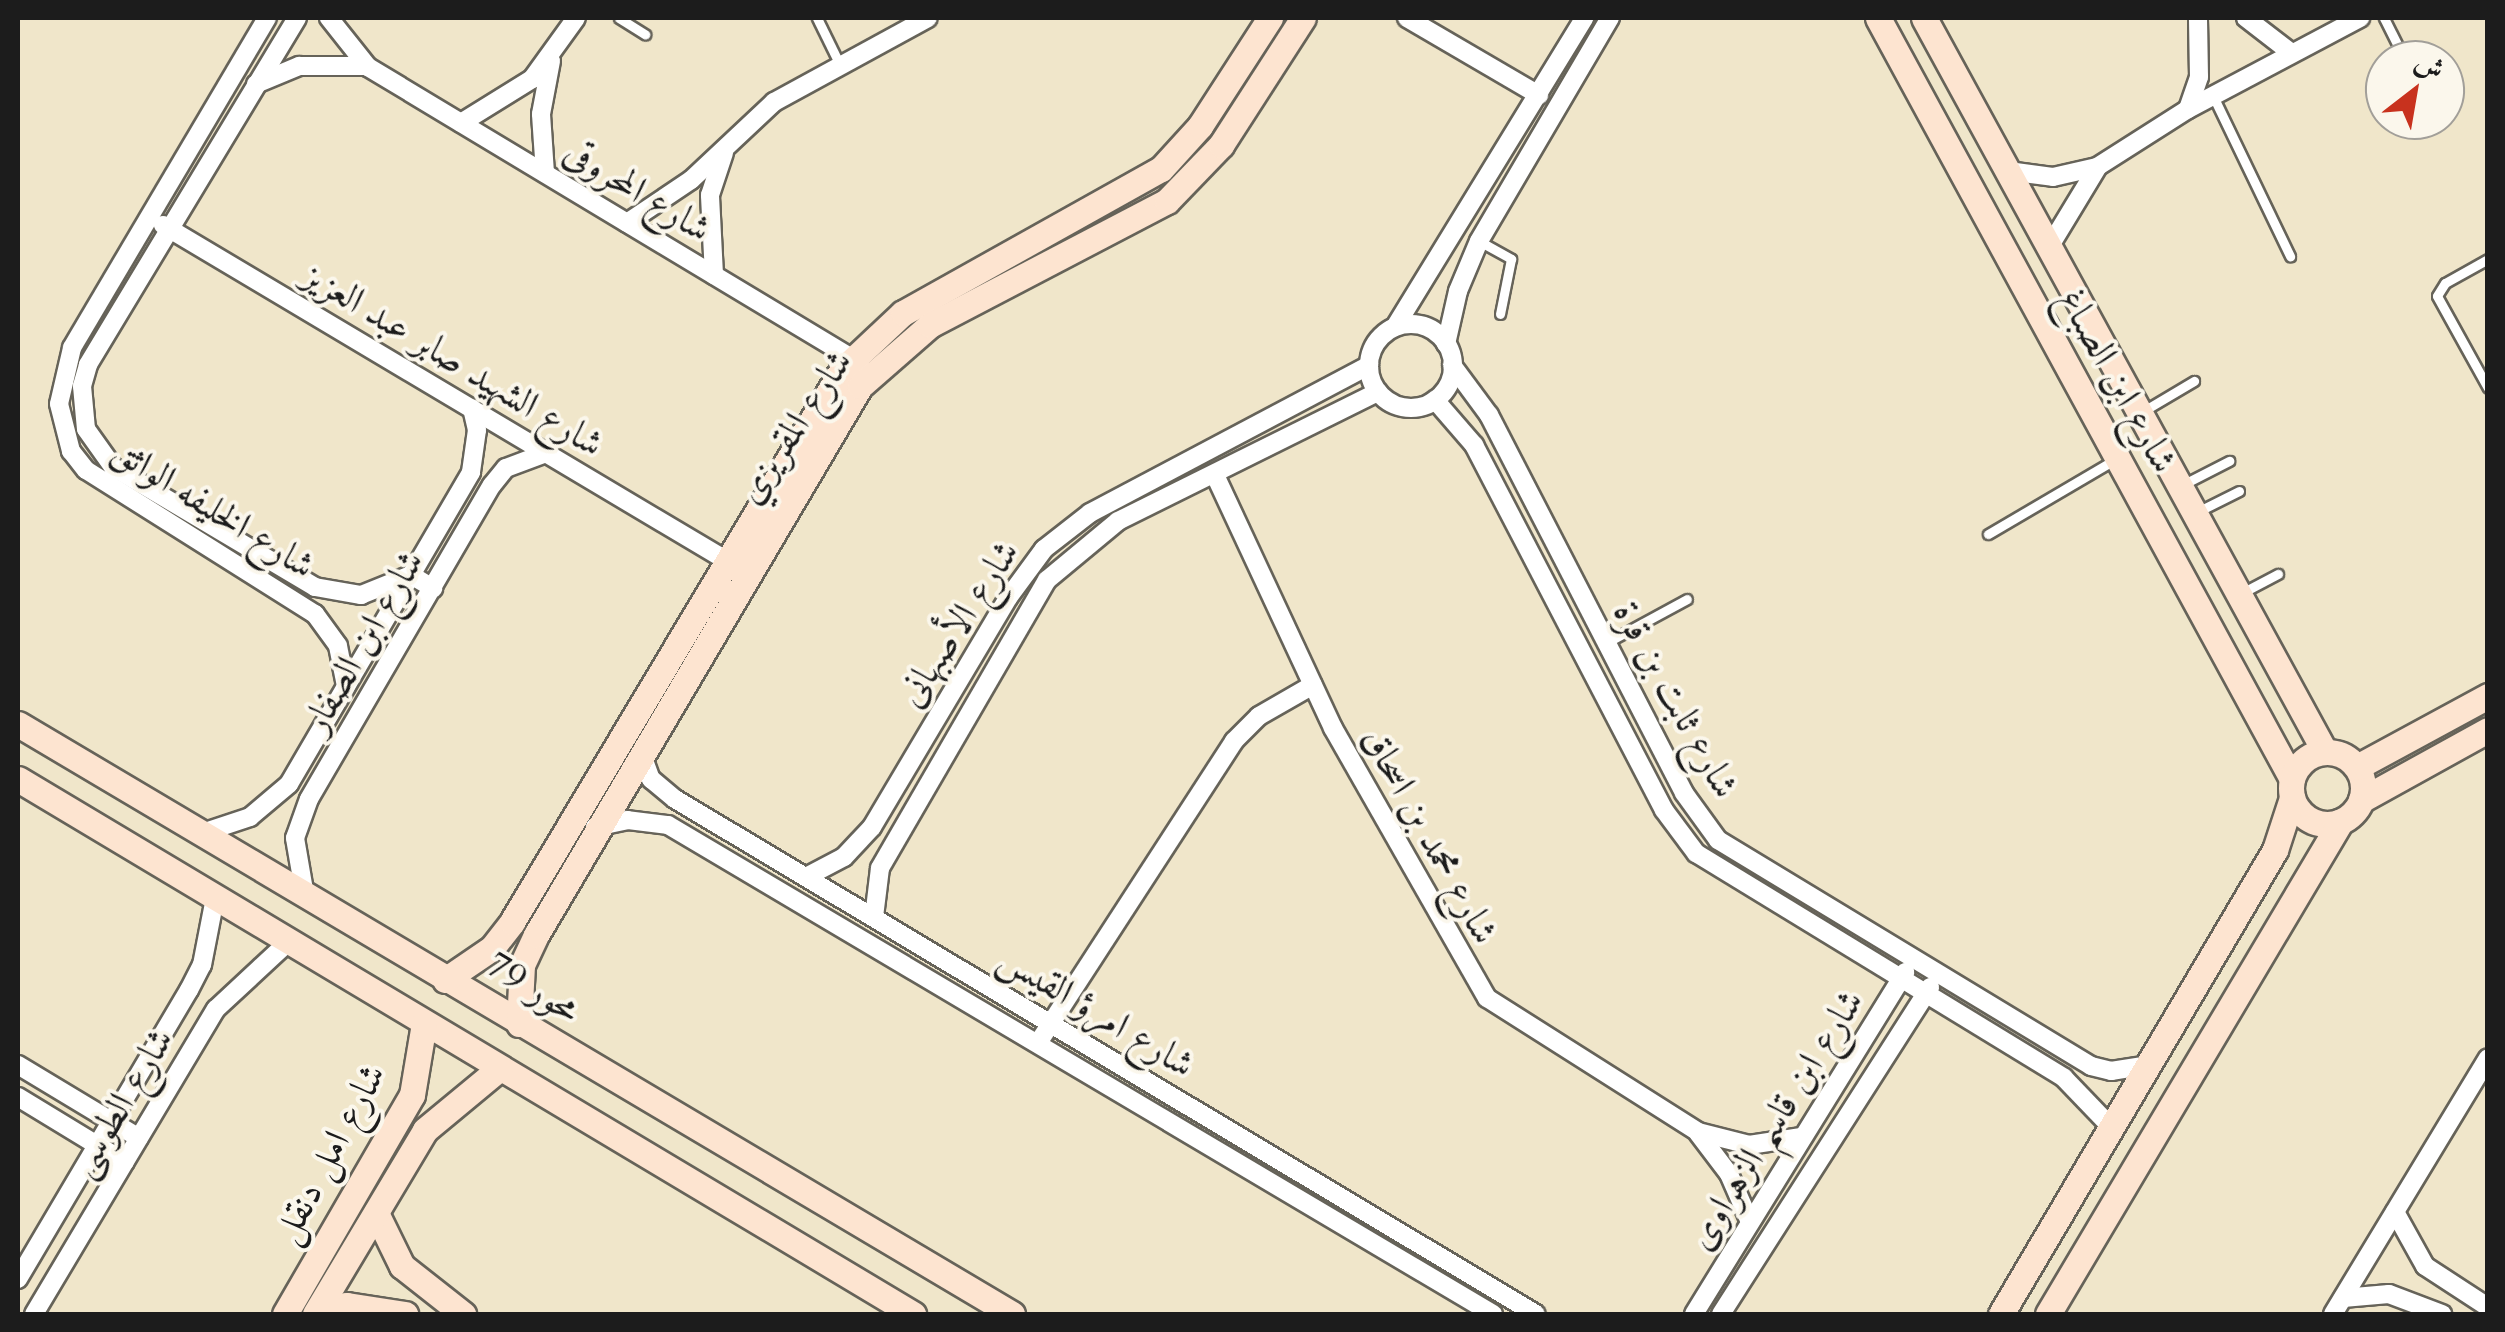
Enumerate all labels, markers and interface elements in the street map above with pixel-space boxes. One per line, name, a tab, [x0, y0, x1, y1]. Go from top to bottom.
north arrow	[2365, 40, 2465, 140]
text: ش	[2408, 43, 2451, 89]
street label: شارع المحروقى	[555, 129, 719, 253]
street label: شارع الشهيد صابر عبد العزيز	[295, 252, 611, 468]
street label: شارع ابن الصباغ	[2048, 281, 2186, 481]
street label: شارع المقريزي	[727, 341, 863, 513]
street label: شارع الخليفه الواثق	[103, 429, 323, 589]
street label: شارع الأصبهانى	[888, 532, 1030, 716]
street label: شارع ابن الصفار	[293, 542, 435, 742]
street label: شارع ثابت بن قرة	[1602, 594, 1748, 806]
street label: شارع محمد بن اسحاق	[1351, 720, 1507, 952]
street label: شارع امرؤ القيس	[990, 936, 1202, 1088]
street label: محور 79	[478, 943, 588, 1033]
street label: شارع ابن قاسم الزهراوى	[1678, 982, 1874, 1258]
street label: شارع الطوسى	[60, 1020, 184, 1186]
street label: شارع امل دنقل	[264, 1056, 396, 1252]

